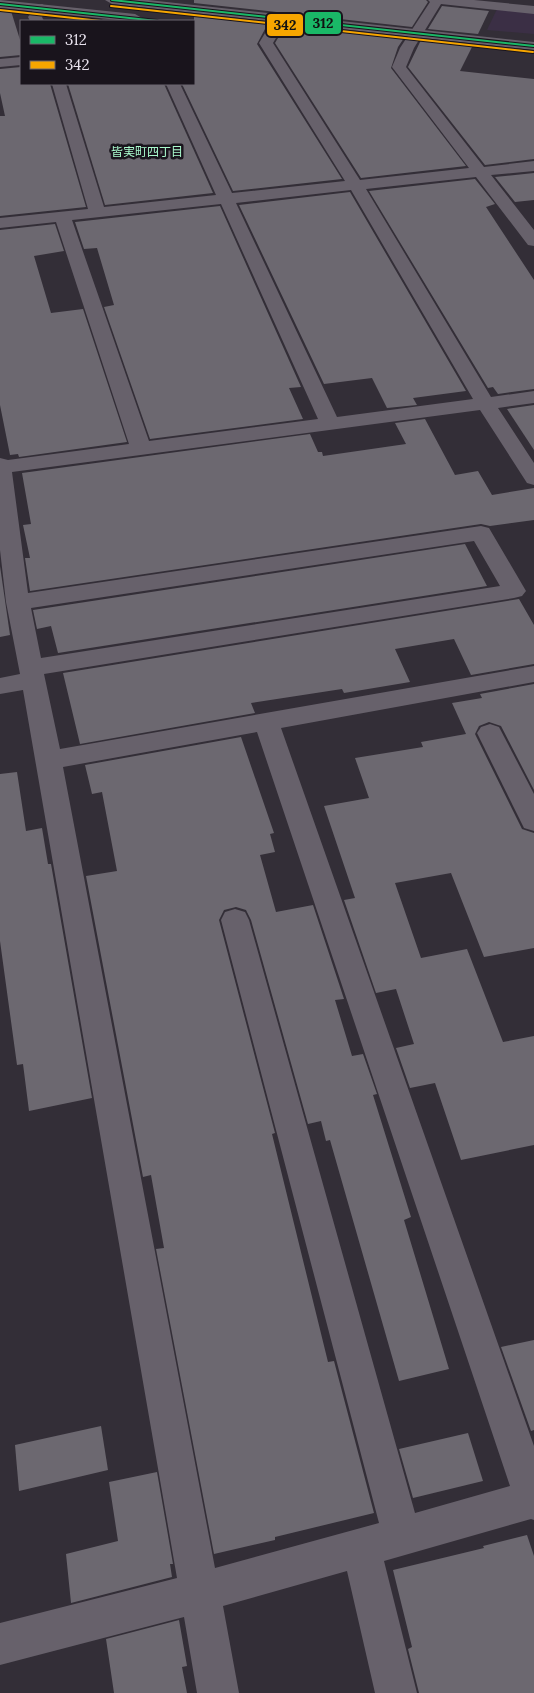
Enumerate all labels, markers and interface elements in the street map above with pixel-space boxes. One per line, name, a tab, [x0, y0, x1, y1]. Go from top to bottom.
line badge: 312	[304, 11, 342, 35]
line badge: 342	[266, 13, 304, 37]
text: 312	[313, 14, 334, 32]
text: 342	[274, 16, 296, 34]
legend	[20, 20, 195, 85]
text: 312	[65, 30, 87, 49]
text: 342	[65, 55, 90, 74]
district label: 皆実町四丁目	[111, 144, 183, 159]

